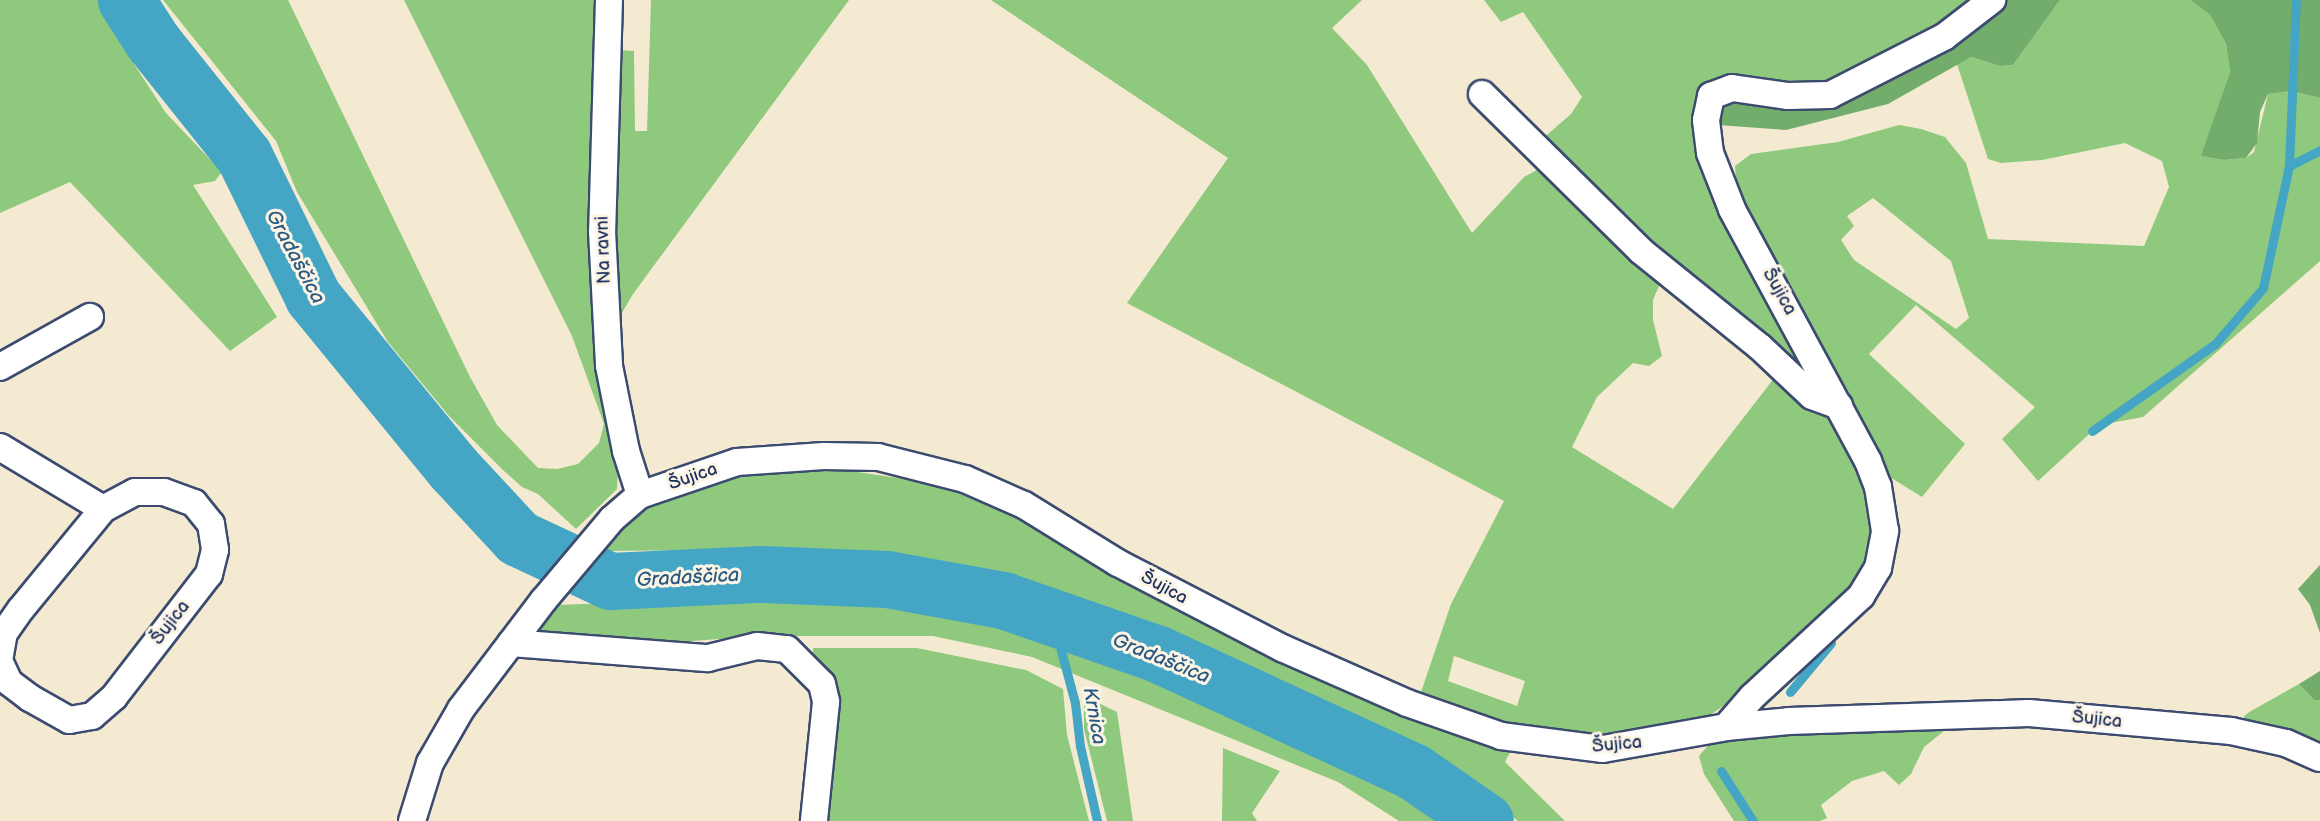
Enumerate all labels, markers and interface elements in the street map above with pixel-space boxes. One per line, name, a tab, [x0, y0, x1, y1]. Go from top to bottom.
water label: Gradaščica	[260, 206, 330, 308]
street label: Na ravni	[592, 216, 616, 284]
street label: Šujica	[1757, 265, 1801, 319]
street label: Šujica	[666, 459, 720, 495]
water label: Gradaščica	[636, 563, 740, 593]
street label: Šujica	[1137, 566, 1191, 610]
street label: Šujica	[147, 597, 195, 649]
water label: Gradaščica	[1109, 629, 1213, 689]
water label: Krnica	[1077, 686, 1111, 746]
street label: Šujica	[2071, 707, 2123, 733]
street label: Šujica	[1591, 732, 1643, 758]

